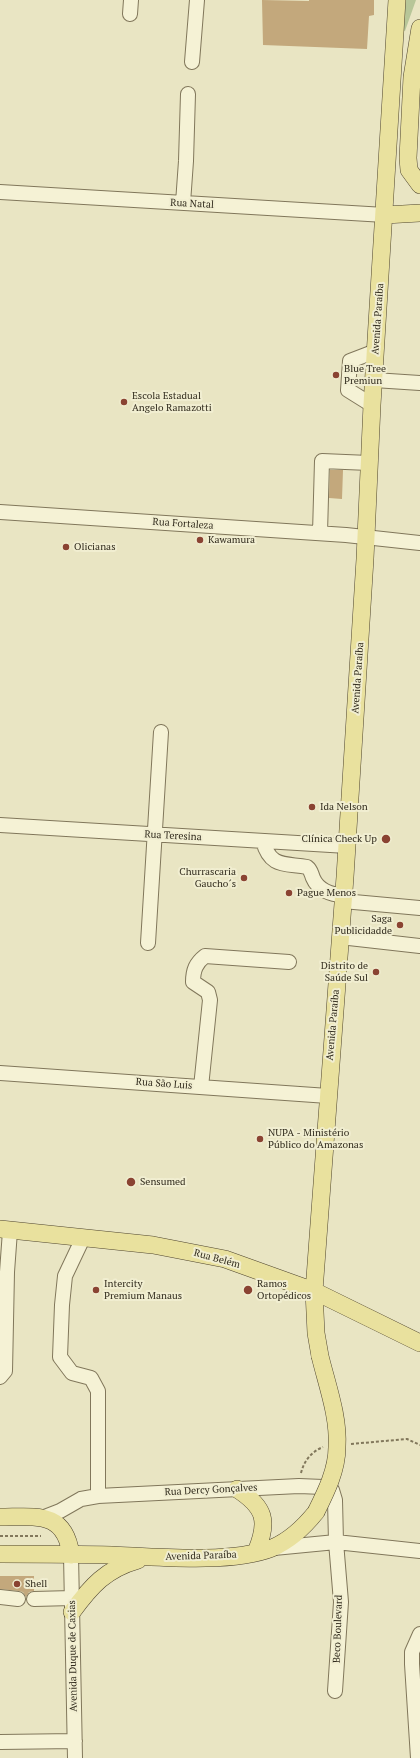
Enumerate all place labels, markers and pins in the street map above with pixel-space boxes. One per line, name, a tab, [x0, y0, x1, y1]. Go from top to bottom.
place label: Blue Tree Premiun	[344, 363, 386, 386]
marker: Blue Tree Premiun	[331, 370, 341, 380]
place label: Escola Estadual Angelo Ramazotti	[132, 390, 212, 414]
marker: Escola Estadual Angelo Ramazotti	[119, 397, 129, 407]
place label: Kawamura	[208, 534, 255, 546]
marker: Kawamura	[195, 535, 205, 545]
place label: Olicianas	[74, 541, 115, 553]
marker: Olicianas	[61, 542, 71, 552]
place label: Ida Nelson	[320, 801, 368, 813]
marker: Ida Nelson	[307, 802, 317, 812]
place label: Clínica Check Up	[301, 833, 377, 845]
marker: Clínica Check Up	[380, 833, 392, 845]
place label: Churrascaria Gaucho´s	[179, 866, 236, 890]
marker: Churrascaria Gaucho´s	[239, 873, 249, 883]
place label: Pague Menos	[297, 887, 356, 899]
marker: Pague Menos	[284, 888, 294, 898]
place label: Saga Publicidadde	[334, 913, 392, 936]
marker: Saga Publicidadde	[395, 920, 405, 930]
place label: Distrito de Saúde Sul	[321, 960, 368, 984]
marker: Distrito de Saúde Sul	[371, 967, 381, 977]
place label: NUPA - Ministério Público do Amazonas	[268, 1127, 363, 1150]
marker: NUPA - Ministério Público do Amazonas	[255, 1134, 265, 1144]
marker: Sensumed	[125, 1176, 137, 1188]
place label: Sensumed	[140, 1176, 186, 1188]
place label: Intercity Premium Manaus	[104, 1278, 182, 1302]
place label: Ramos Ortopédicos	[257, 1278, 311, 1302]
marker: Ramos Ortopédicos	[242, 1284, 254, 1296]
marker: Intercity Premium Manaus	[91, 1285, 101, 1295]
place label: Shell	[25, 1578, 47, 1590]
marker: Shell	[12, 1579, 22, 1589]

